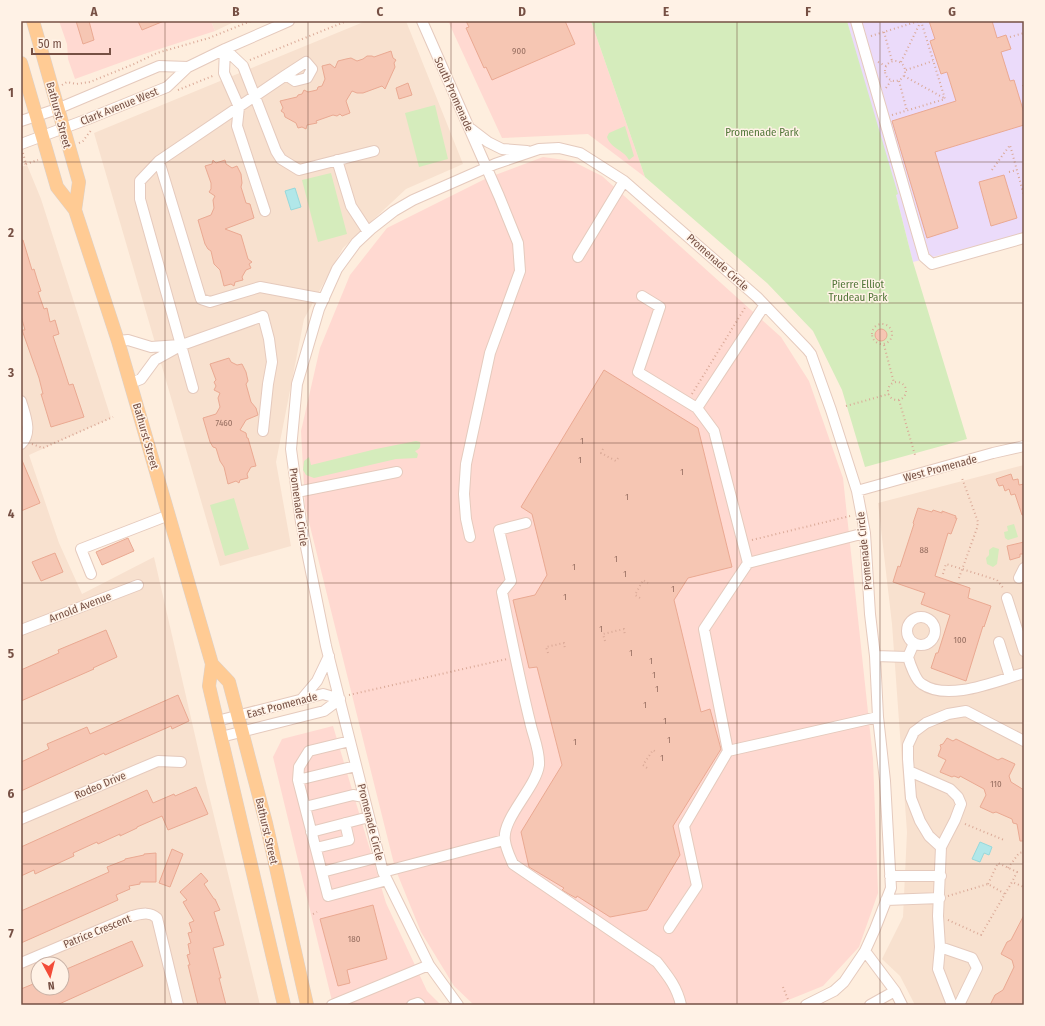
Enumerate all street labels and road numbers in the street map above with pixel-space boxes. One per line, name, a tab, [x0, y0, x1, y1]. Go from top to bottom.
street label: South Promenade	[431, 55, 476, 133]
street label: Bathurst Street	[43, 81, 74, 150]
street label: Clark Avenue West	[78, 85, 160, 128]
street label: Promenade Circle	[684, 231, 751, 294]
street label: Bathurst Street	[130, 402, 161, 471]
street label: West Promenade	[902, 452, 978, 485]
street label: Promenade Circle	[287, 467, 310, 547]
street label: Promenade Circle	[854, 511, 875, 591]
street label: Arnold Avenue	[47, 590, 113, 625]
street label: East Promenade	[245, 690, 319, 721]
street label: Rodeo Drive	[73, 769, 128, 802]
street label: Promenade Circle	[355, 782, 386, 862]
street label: Bathurst Street	[253, 796, 281, 866]
street label: Patrice Crescent	[62, 912, 133, 951]

